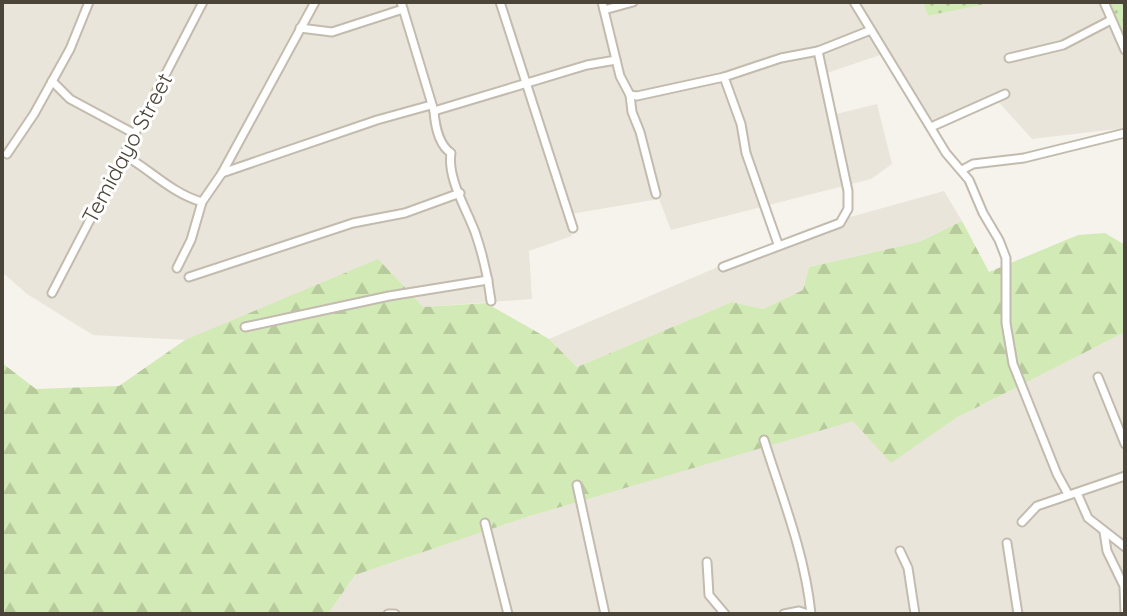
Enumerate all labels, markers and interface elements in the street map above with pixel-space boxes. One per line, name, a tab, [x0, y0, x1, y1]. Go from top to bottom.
street label: Temidayo Street	[76, 68, 178, 228]

